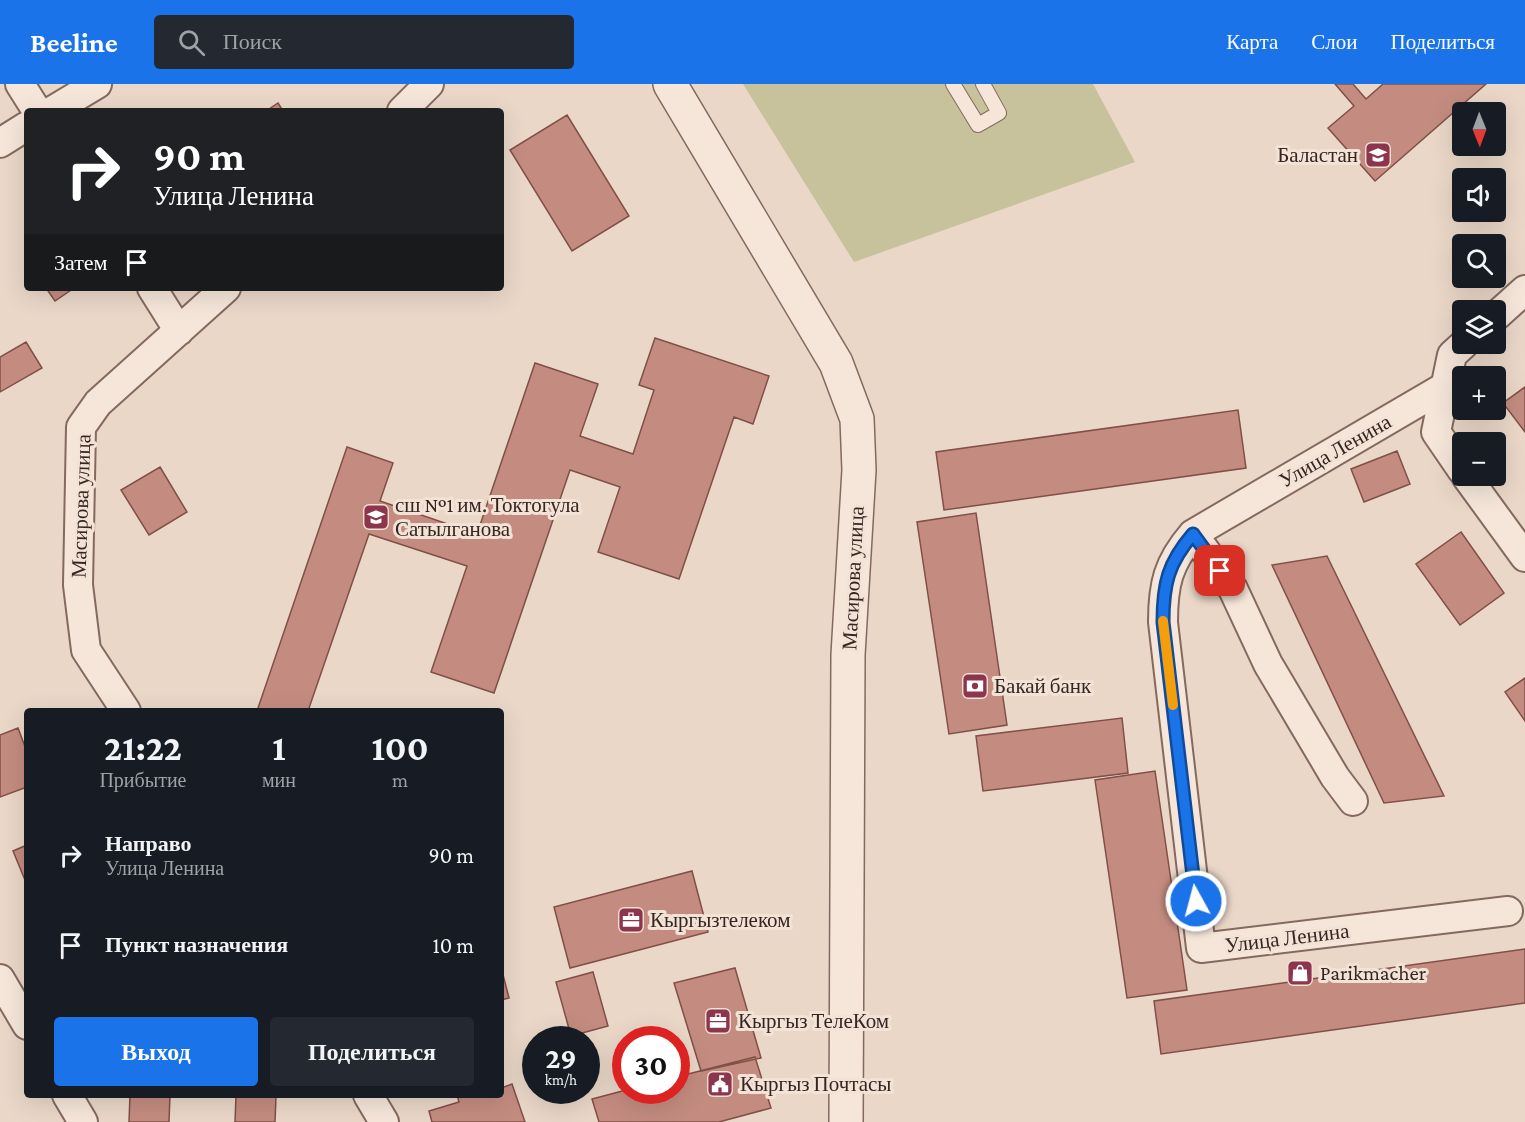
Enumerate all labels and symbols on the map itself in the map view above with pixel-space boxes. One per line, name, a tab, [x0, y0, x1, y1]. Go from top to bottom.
north arrow	[1452, 102, 1506, 156]
school or university icon: Баластан	[1363, 140, 1393, 170]
place label: Баластан	[1277, 143, 1358, 167]
street label: Улица Ленина	[1275, 409, 1396, 493]
street label: Масирова улица	[66, 433, 96, 579]
place label: сш №1 им. Токтогула Сатылганова	[395, 493, 580, 541]
school or university icon: сш №1 им. Токтогула Сатылганова	[361, 502, 391, 532]
street label: Масирова улица	[837, 505, 869, 651]
pin	[1194, 545, 1245, 596]
bank icon: Бакай банк	[960, 671, 990, 701]
place label: Бакай банк	[994, 674, 1092, 698]
position arrow	[1164, 869, 1228, 933]
office icon: Кыргызтелеком	[616, 905, 646, 935]
place label: Кыргызтелеком	[650, 908, 790, 932]
street label: Улица Ленина	[1223, 918, 1351, 958]
shop icon: Parikmacher	[1285, 958, 1315, 988]
place label: Parikmacher	[1320, 961, 1427, 985]
office icon: Кыргыз ТелеКом	[703, 1006, 733, 1036]
place label: Кыргыз ТелеКом	[738, 1009, 889, 1033]
speed limit sign: 30	[612, 1026, 690, 1104]
public building icon: Кыргыз Почтасы	[705, 1069, 735, 1099]
place label: Кыргыз Почтасы	[740, 1072, 891, 1096]

